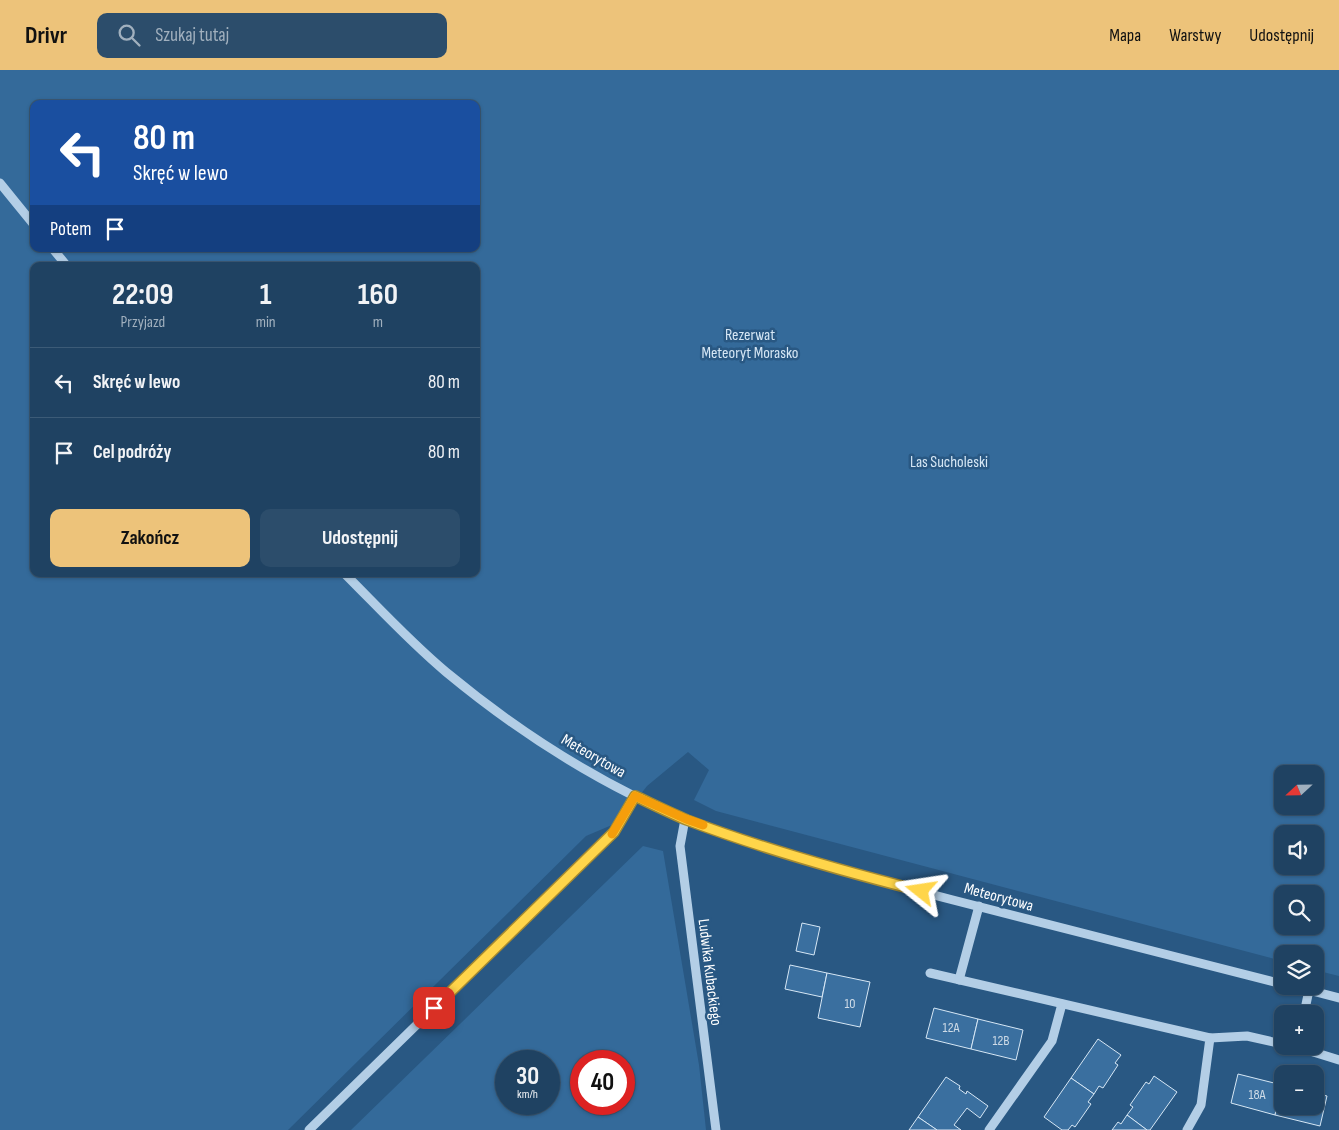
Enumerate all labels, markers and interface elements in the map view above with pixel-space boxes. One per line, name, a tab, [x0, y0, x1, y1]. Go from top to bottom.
search box	[97, 13, 447, 58]
text: Drivr	[25, 21, 67, 50]
icon: search	[115, 21, 143, 49]
text: Szukaj tutaj	[155, 24, 229, 47]
text: Mapa	[1109, 25, 1141, 46]
text: Warstwy	[1169, 25, 1221, 46]
text: Udostępnij	[1249, 25, 1314, 46]
text: 80 m	[133, 117, 195, 160]
icon: left	[50, 120, 115, 185]
text: Skręć w lewo	[133, 160, 228, 187]
icon: arrive	[101, 215, 129, 243]
text: Potem	[50, 218, 91, 241]
text: 22:09	[112, 277, 174, 313]
text: 1	[260, 277, 272, 313]
text: 160	[358, 277, 398, 313]
text: Przyjazd	[121, 313, 165, 332]
text: min	[256, 313, 276, 332]
text: m	[373, 313, 383, 332]
park label: Rezerwat Meteoryt Morasko	[701, 326, 799, 363]
icon: left	[50, 369, 78, 397]
text: Skręć w lewo	[93, 371, 180, 394]
text: 80 m	[428, 371, 460, 394]
icon: arrive	[50, 439, 78, 467]
text: Cel podróży	[93, 441, 171, 464]
text: 80 m	[428, 441, 460, 464]
park label: Las Sucholeski	[910, 453, 988, 472]
button: Zakończ	[50, 509, 250, 567]
button: Udostępnij	[260, 509, 460, 567]
street label: Meteorytowa	[558, 730, 629, 782]
north arrow	[1274, 765, 1324, 815]
map controls	[1274, 765, 1324, 1115]
button: sound	[1274, 825, 1324, 875]
position arrow	[894, 864, 946, 916]
street label: Meteorytowa	[962, 879, 1035, 916]
button: search	[1274, 885, 1324, 935]
street label: Ludwika Kubackiego	[694, 918, 725, 1027]
button: layers	[1274, 945, 1324, 995]
pin	[413, 987, 455, 1029]
icon: arrive	[420, 994, 448, 1022]
house number: 10	[844, 995, 856, 1012]
button: +	[1274, 1005, 1324, 1055]
house number: 12A	[943, 1019, 960, 1036]
house number: 12B	[992, 1032, 1010, 1049]
speed limit sign: 40	[570, 1050, 635, 1115]
text: 30	[516, 1061, 539, 1092]
button: −	[1274, 1065, 1324, 1115]
house number: 18A	[1248, 1086, 1267, 1103]
text: km/h	[517, 1087, 538, 1102]

